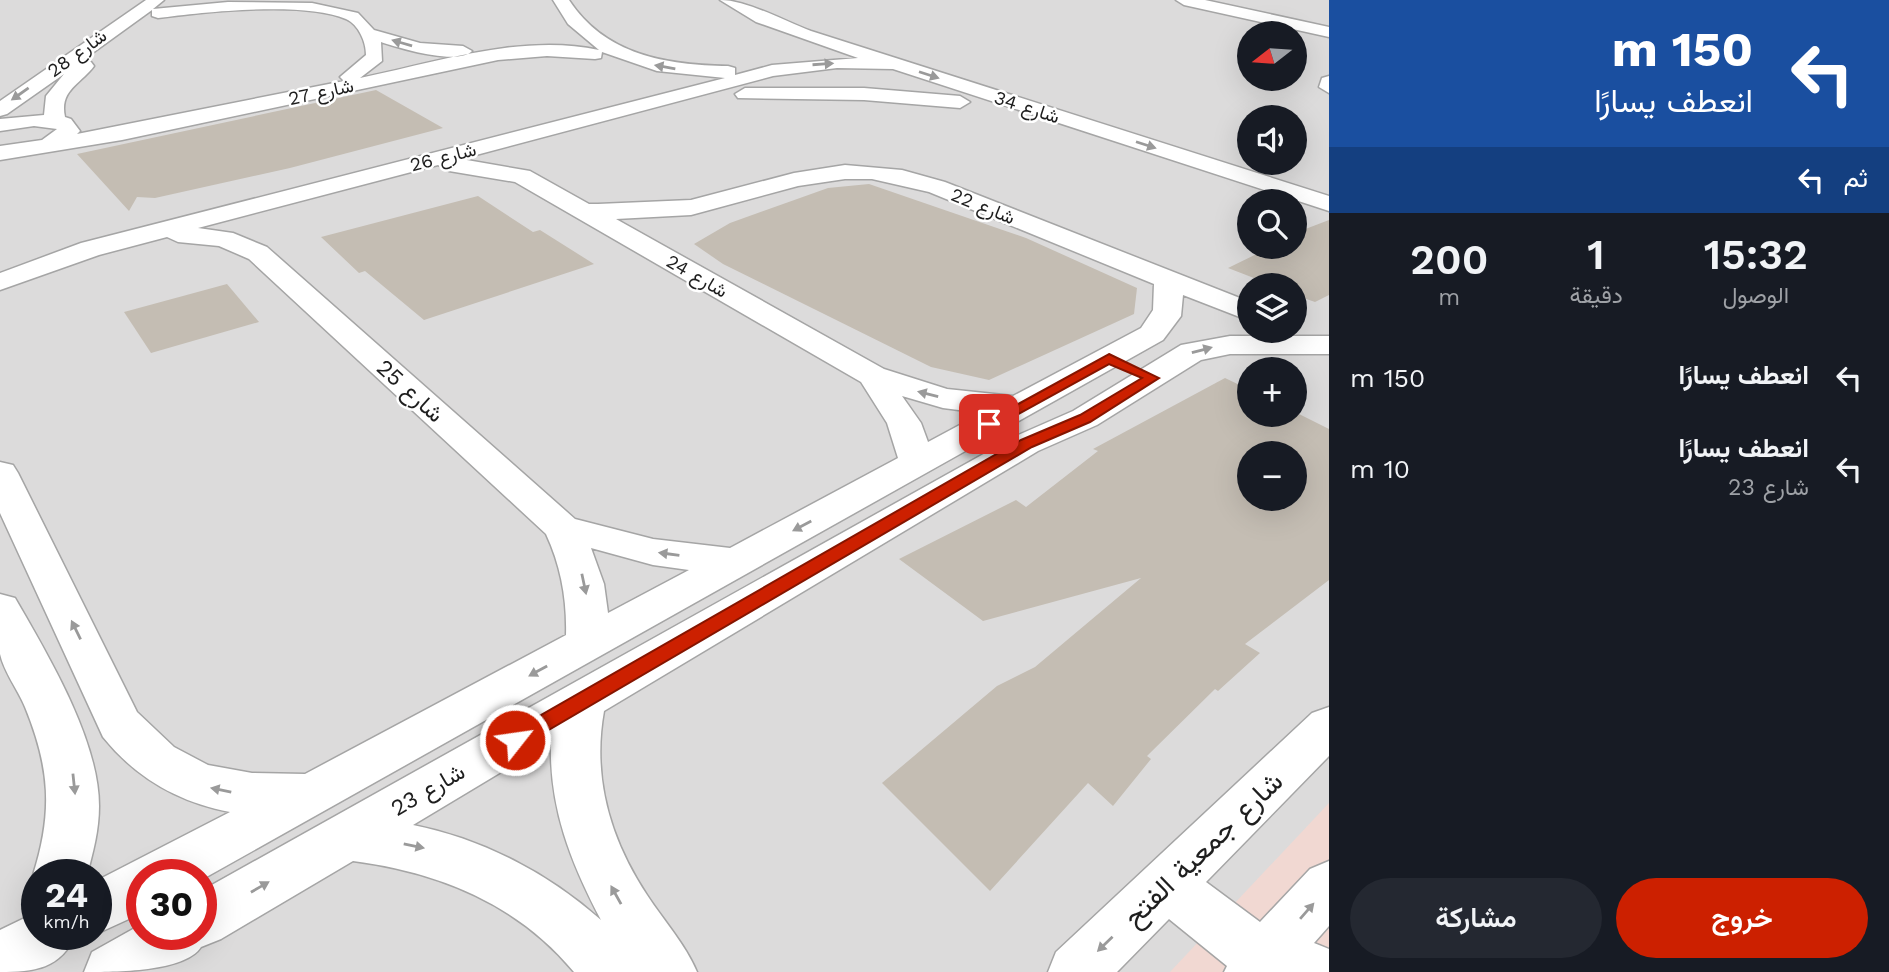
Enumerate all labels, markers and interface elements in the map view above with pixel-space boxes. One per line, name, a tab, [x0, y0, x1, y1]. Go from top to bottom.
text: 150 m	[1612, 20, 1753, 78]
north arrow	[1237, 21, 1307, 91]
map controls	[1237, 21, 1307, 511]
street label: شارع 28	[43, 24, 112, 83]
icon: left	[1777, 28, 1868, 119]
one-way arrow	[390, 37, 412, 48]
one-way arrow	[812, 58, 834, 69]
one-way arrow	[654, 61, 676, 72]
one-way arrow	[919, 71, 940, 81]
street label: شارع 27	[286, 74, 356, 111]
text: انعطف يسارًا	[1594, 82, 1753, 120]
street label: شارع 34	[991, 86, 1063, 129]
one-way arrow	[11, 87, 29, 101]
button: sound	[1237, 105, 1307, 175]
street label: شارع 26	[408, 138, 479, 177]
one-way arrow	[1135, 140, 1156, 151]
icon: left	[1792, 161, 1830, 199]
text: ثم	[1844, 163, 1868, 193]
street label: شارع 22	[947, 183, 1018, 230]
button: search	[1237, 189, 1307, 259]
text: 1	[1587, 230, 1605, 279]
text: 15:32	[1704, 230, 1808, 279]
text: 200	[1410, 235, 1488, 284]
street label: شارع 24	[662, 249, 732, 304]
button: layers	[1237, 273, 1307, 343]
text: دقيقة	[1569, 282, 1623, 309]
text: الوصول	[1723, 282, 1789, 309]
text: m	[1438, 284, 1460, 311]
one-way arrow	[1191, 344, 1213, 355]
street label: شارع 25	[370, 354, 449, 430]
button: +	[1237, 357, 1307, 427]
icon: left	[1830, 359, 1868, 397]
text: انعطف يسارًا	[1679, 360, 1809, 390]
text: 150 m	[1350, 363, 1425, 393]
one-way arrow	[917, 388, 939, 399]
pin	[959, 394, 1019, 454]
icon: arrive	[970, 405, 1008, 443]
text: انعطف يسارًا	[1679, 433, 1809, 463]
button: −	[1237, 441, 1307, 511]
icon: left	[1830, 450, 1868, 488]
text: 10 m	[1350, 454, 1410, 484]
text: شارع 23	[1728, 474, 1809, 501]
one-way arrow	[792, 520, 812, 532]
one-way arrow	[658, 549, 680, 560]
one-way arrow	[579, 573, 590, 595]
one-way arrow	[70, 620, 82, 640]
one-way arrow	[529, 665, 548, 677]
position arrow	[478, 703, 552, 777]
street label: شارع 23	[386, 758, 471, 824]
street label: شارع جمعية الفتح	[1116, 765, 1292, 936]
one-way arrow	[69, 773, 80, 795]
one-way arrow	[210, 784, 232, 795]
one-way arrow	[403, 841, 425, 852]
speed limit sign: 30	[126, 859, 217, 950]
text: 24	[45, 874, 88, 916]
button: مشاركة	[1350, 878, 1602, 958]
button: خروج	[1616, 878, 1868, 958]
one-way arrow	[251, 881, 270, 893]
one-way arrow	[610, 886, 622, 905]
one-way arrow	[1299, 902, 1314, 919]
text: km/h	[43, 911, 90, 932]
one-way arrow	[1097, 936, 1114, 952]

